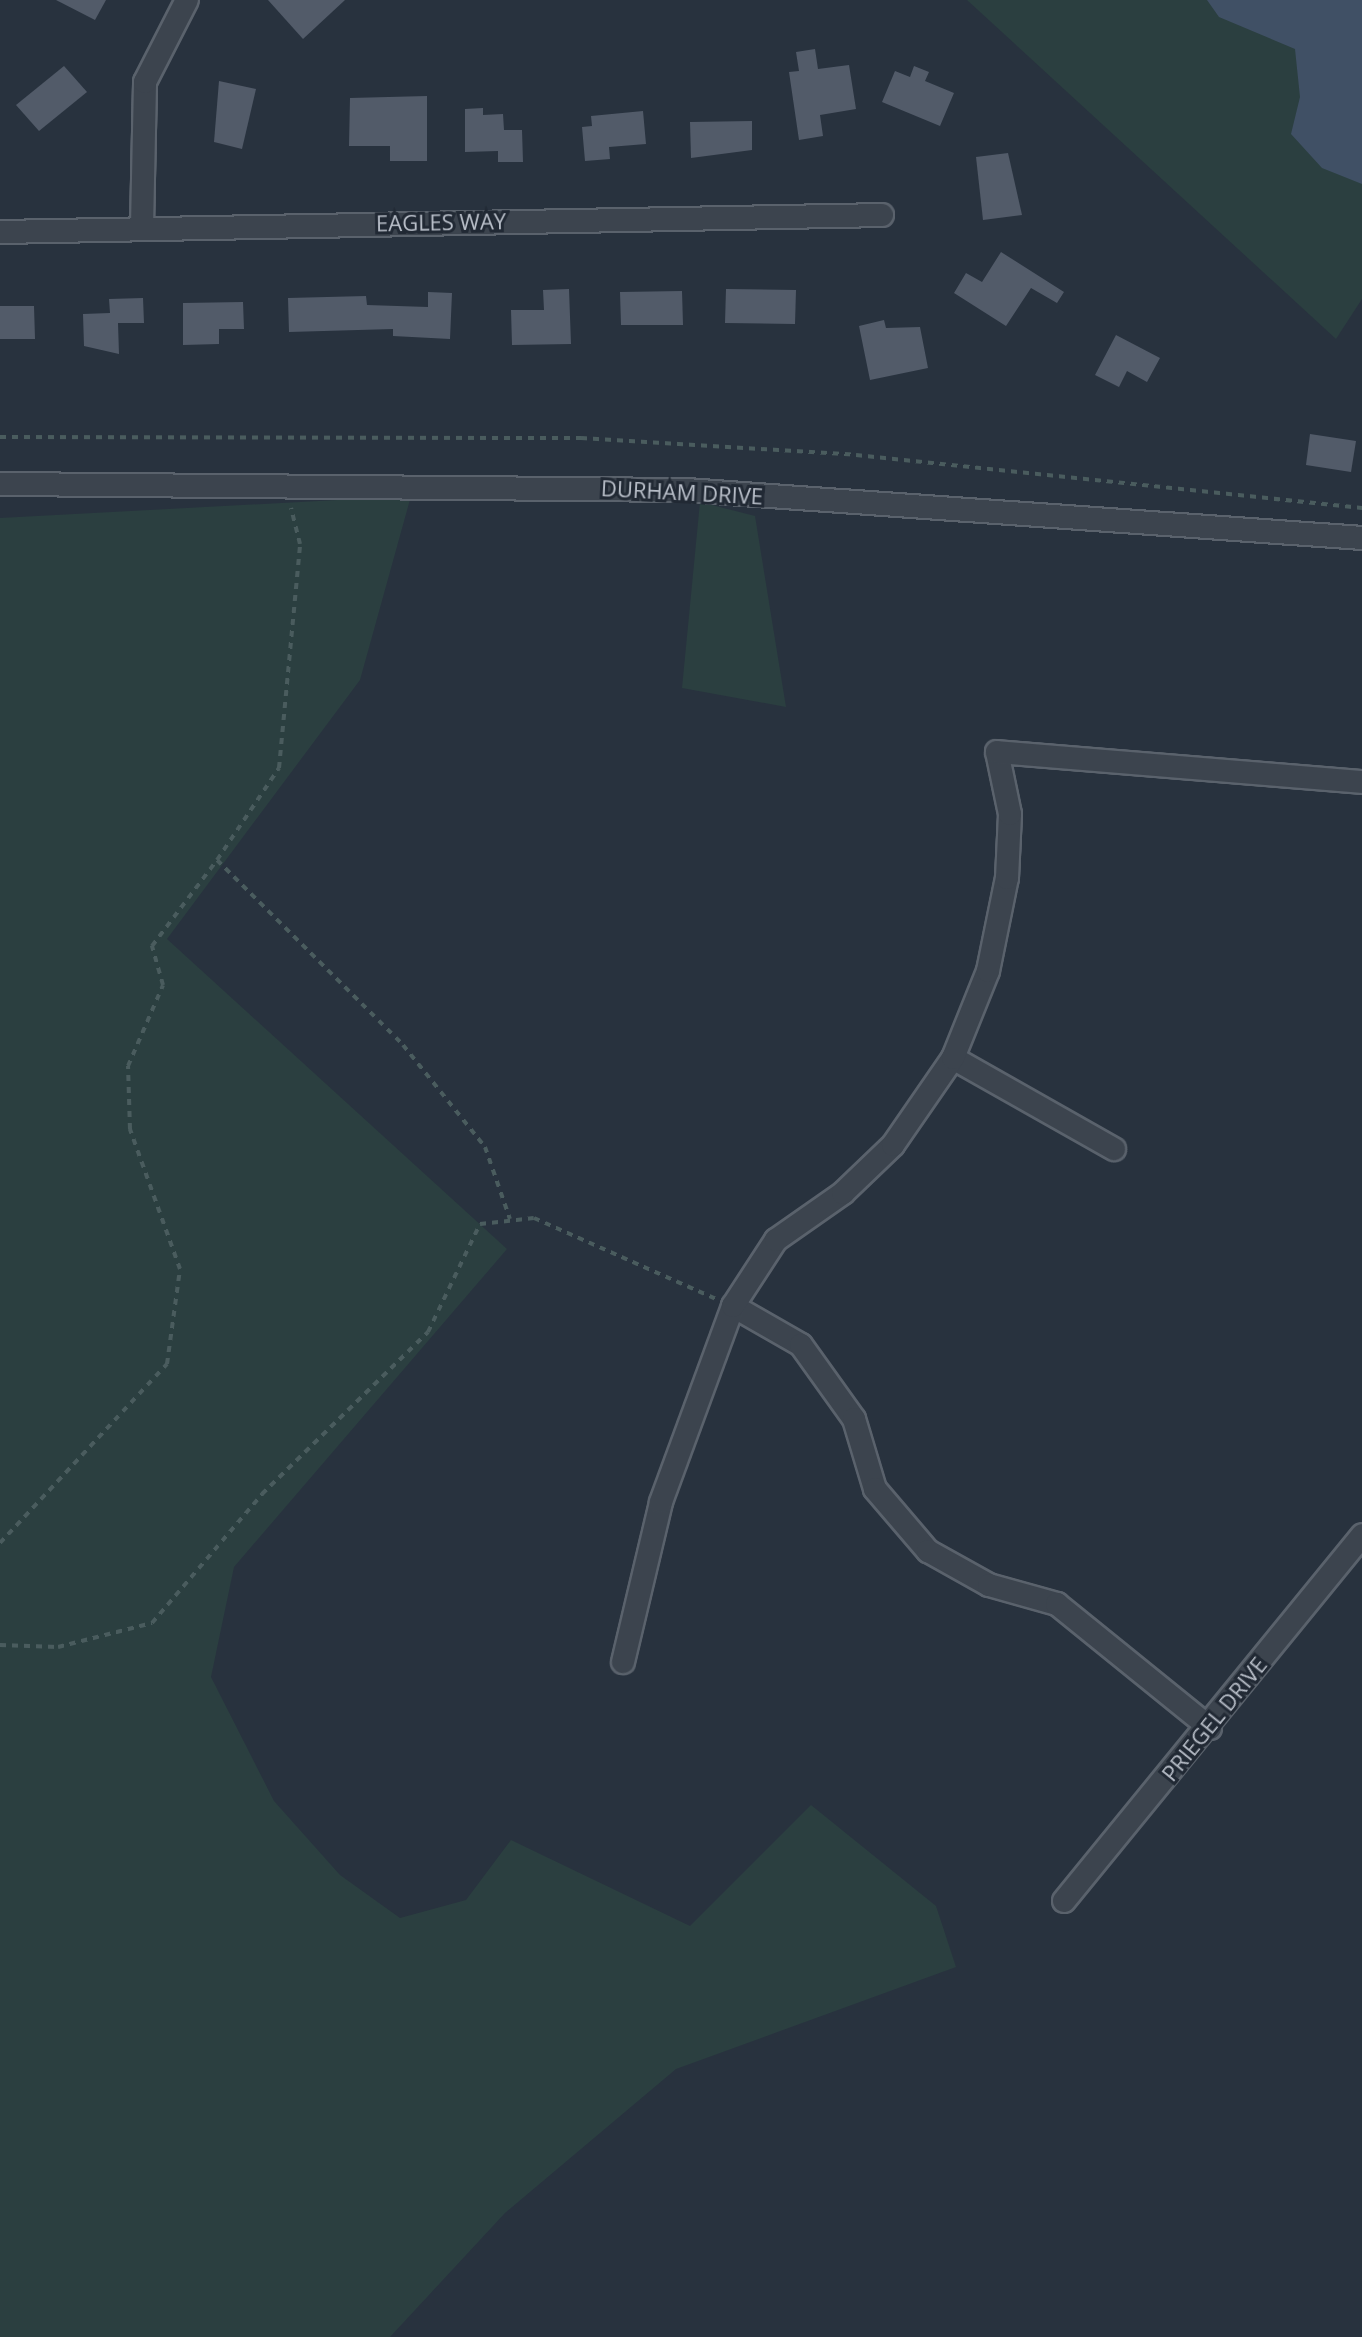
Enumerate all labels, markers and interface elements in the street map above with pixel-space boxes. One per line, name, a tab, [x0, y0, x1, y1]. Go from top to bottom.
street label: EAGLES WAY	[376, 208, 506, 236]
street label: DURHAM DRIVE	[600, 475, 764, 509]
street label: PRIEGEL DRIVE	[1156, 1652, 1272, 1786]

